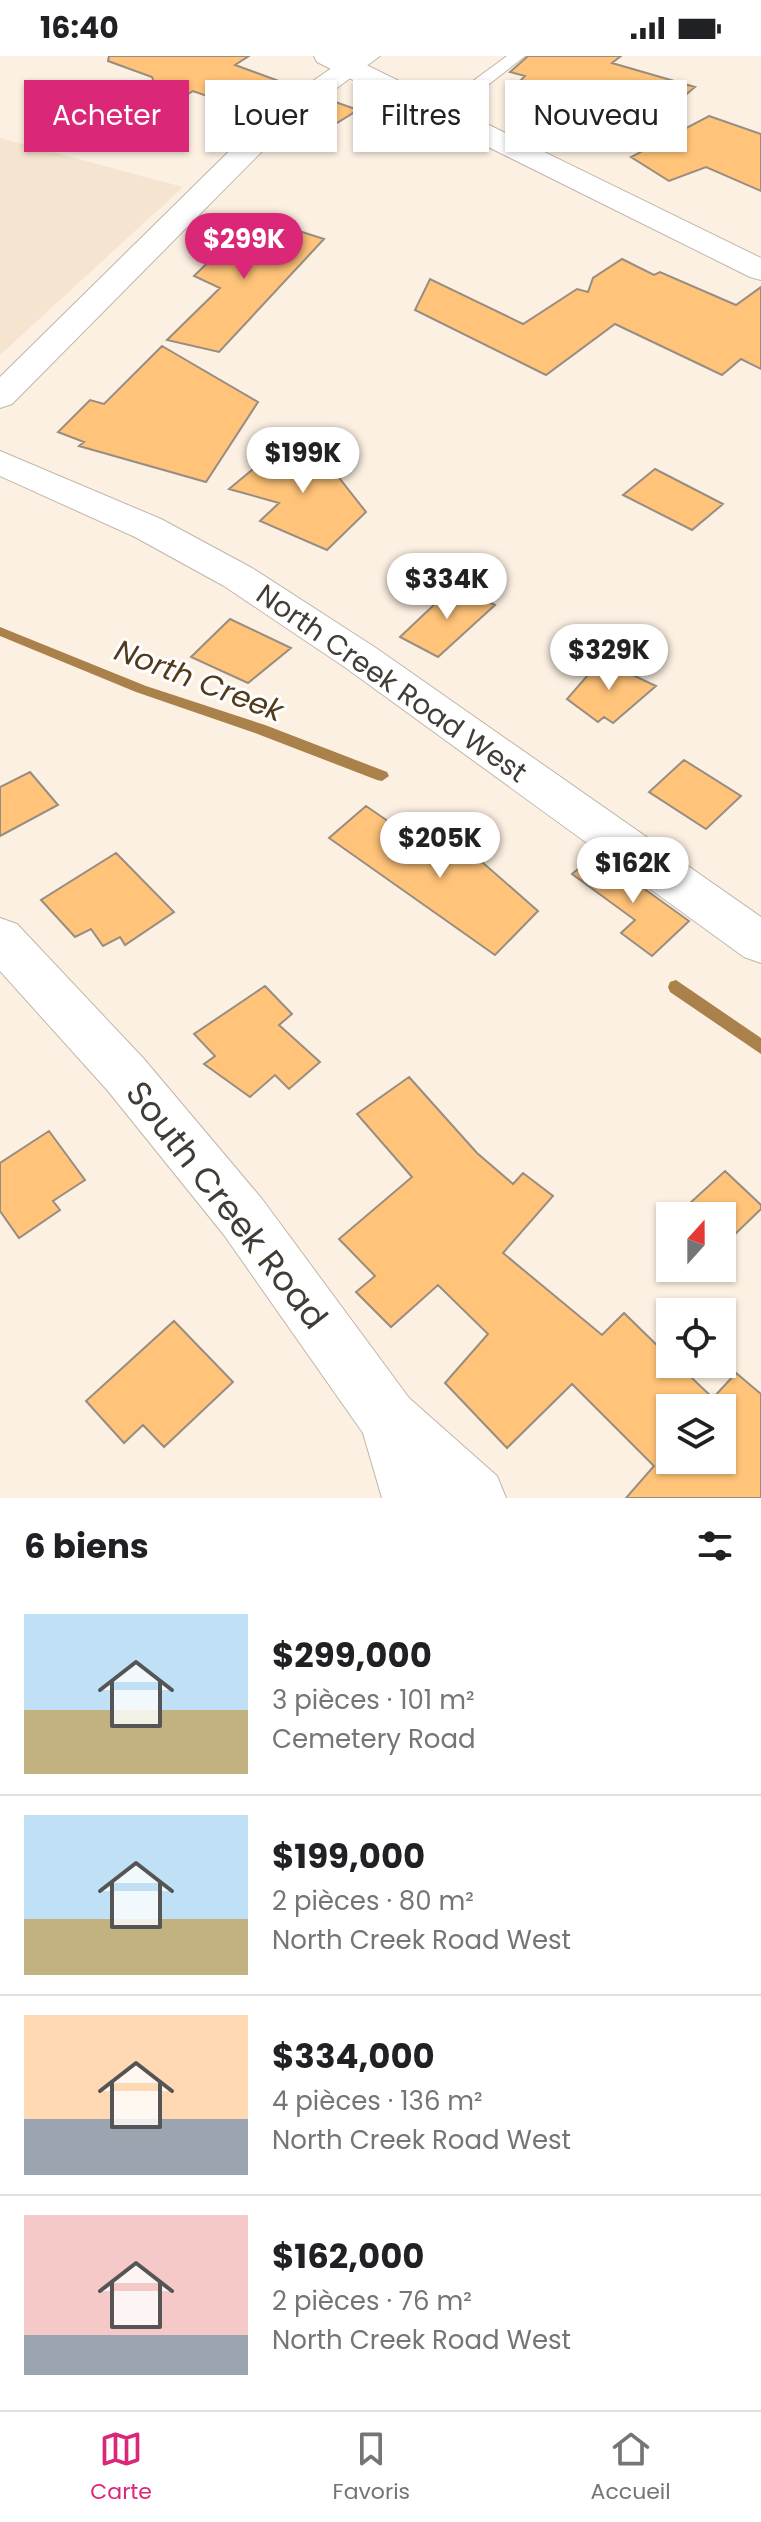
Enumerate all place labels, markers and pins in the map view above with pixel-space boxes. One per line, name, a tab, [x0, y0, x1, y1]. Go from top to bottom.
pin: $299K	[188, 213, 300, 281]
pin: $199K	[247, 427, 359, 495]
pin: $334K	[391, 553, 503, 621]
pin: $329K	[553, 624, 665, 692]
pin: $205K	[384, 812, 496, 880]
pin: $162K	[577, 837, 689, 905]

